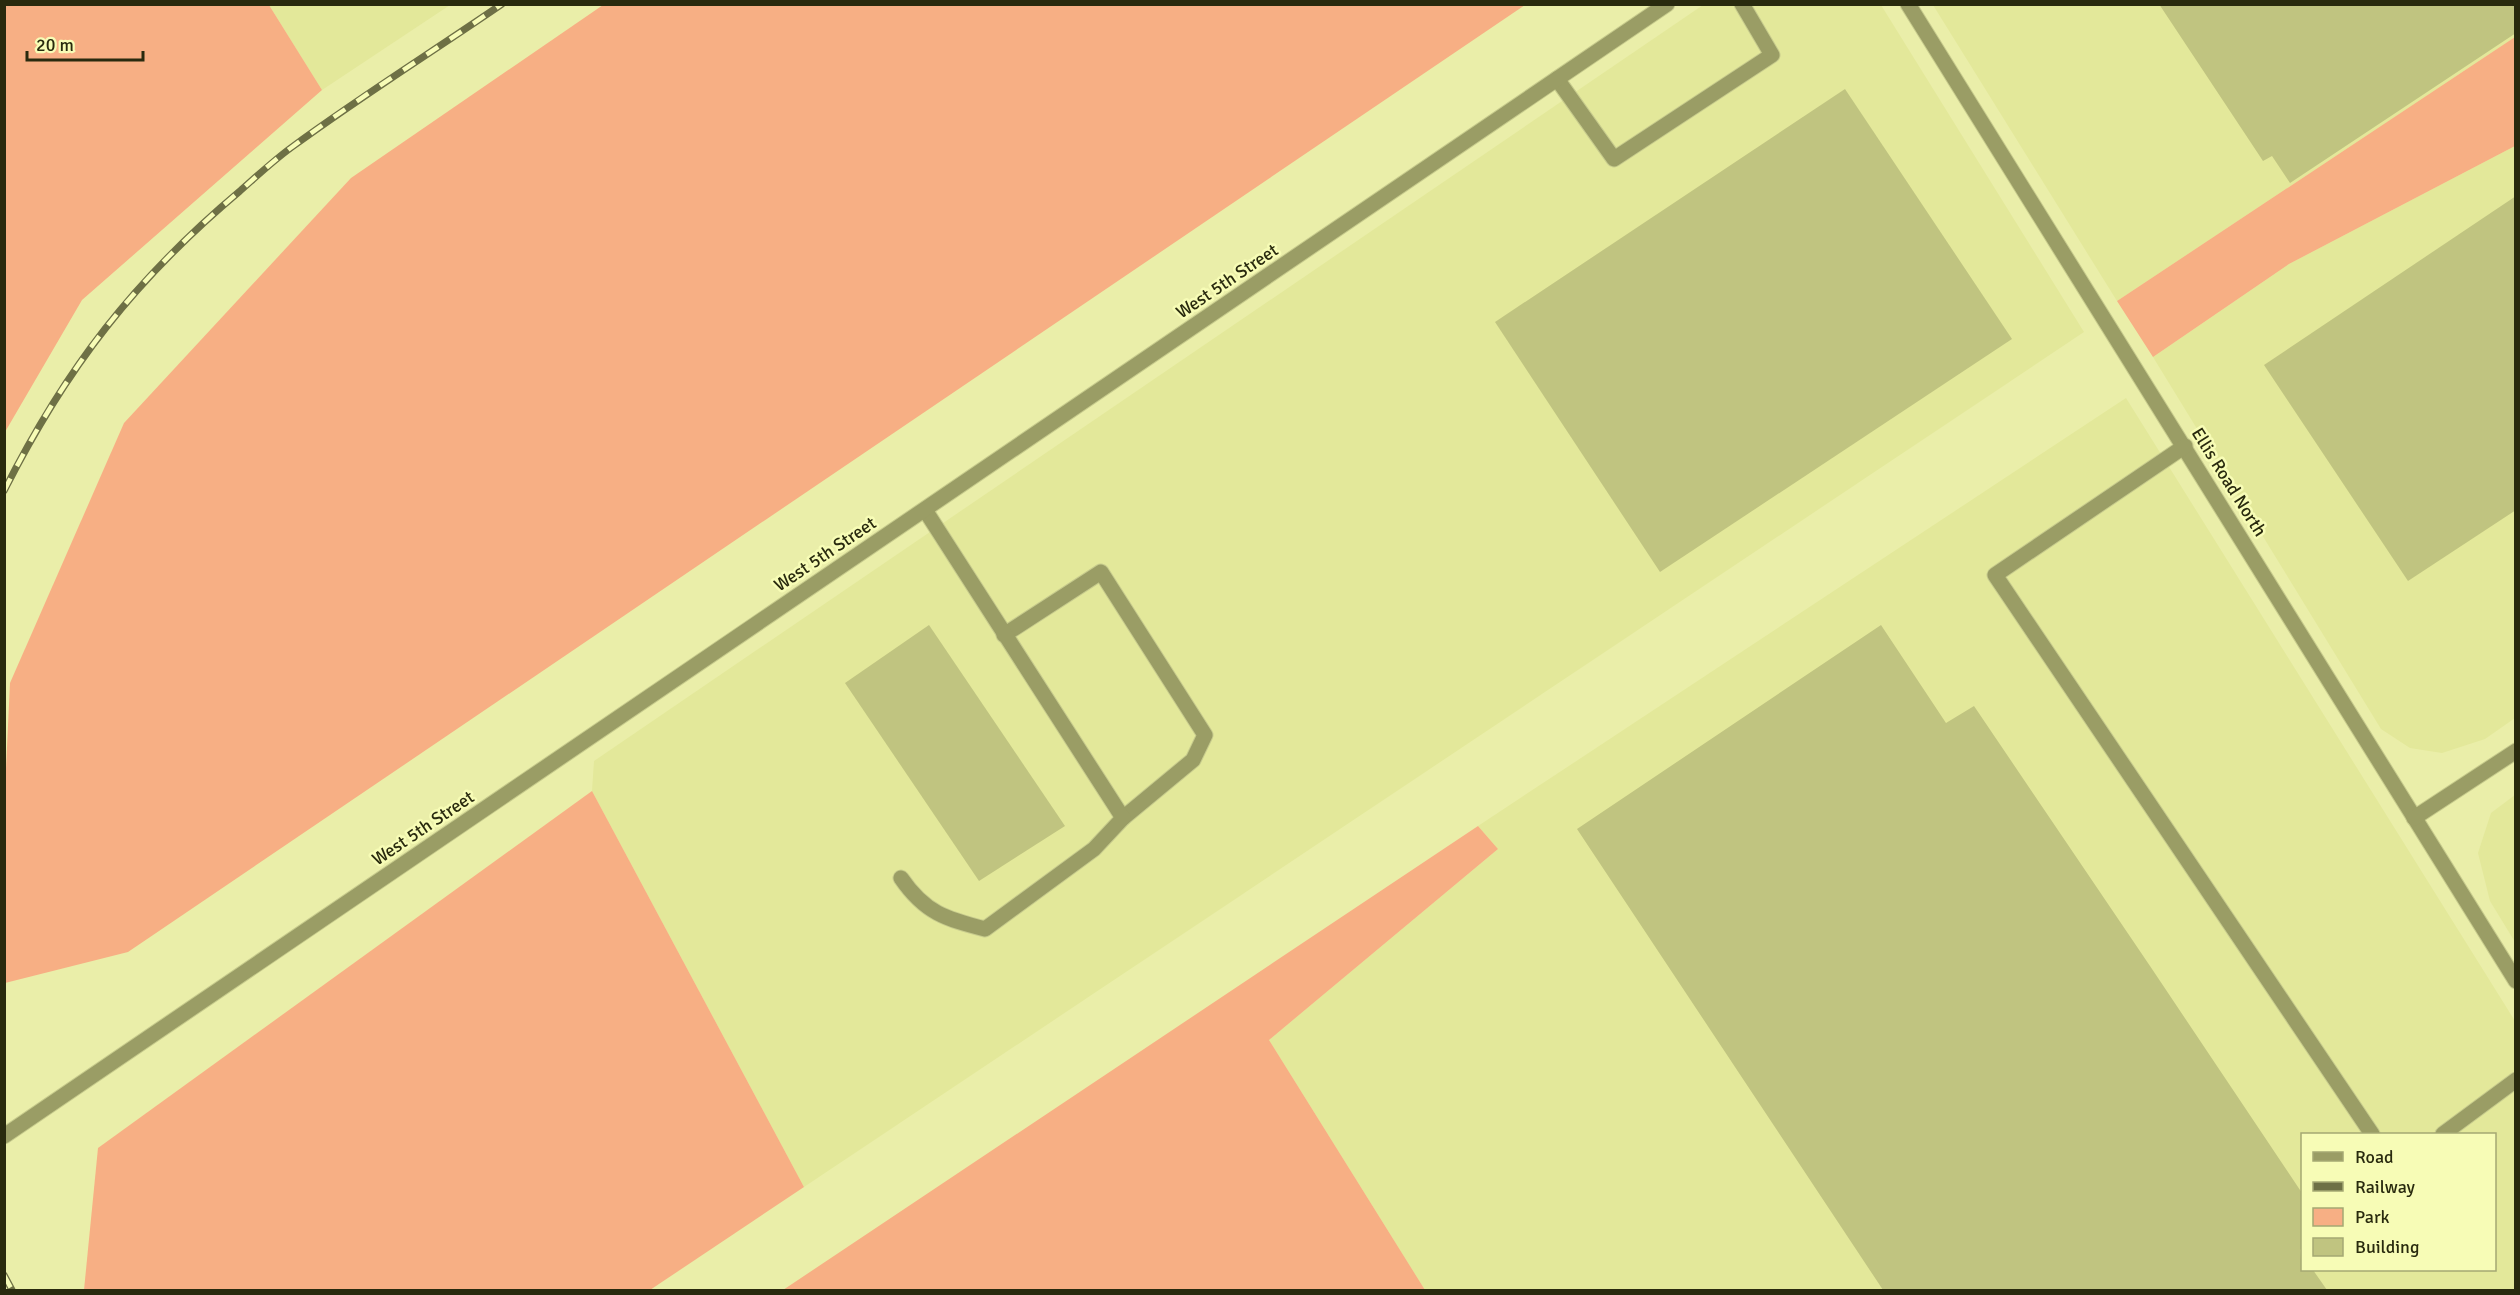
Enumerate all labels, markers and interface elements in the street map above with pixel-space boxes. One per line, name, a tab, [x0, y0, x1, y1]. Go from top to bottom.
scale bar	[27, 24, 142, 62]
text: 20 m	[36, 34, 74, 56]
street label: West 5th Street	[1172, 239, 1282, 323]
street label: Ellis Road North	[2187, 423, 2271, 541]
street label: West 5th Street	[770, 512, 880, 596]
street label: West 5th Street	[368, 786, 478, 870]
legend	[2301, 1133, 2496, 1271]
text: Road	[2355, 1146, 2394, 1168]
text: Railway	[2355, 1176, 2416, 1198]
text: Park	[2355, 1206, 2390, 1228]
text: Building	[2355, 1236, 2419, 1258]

